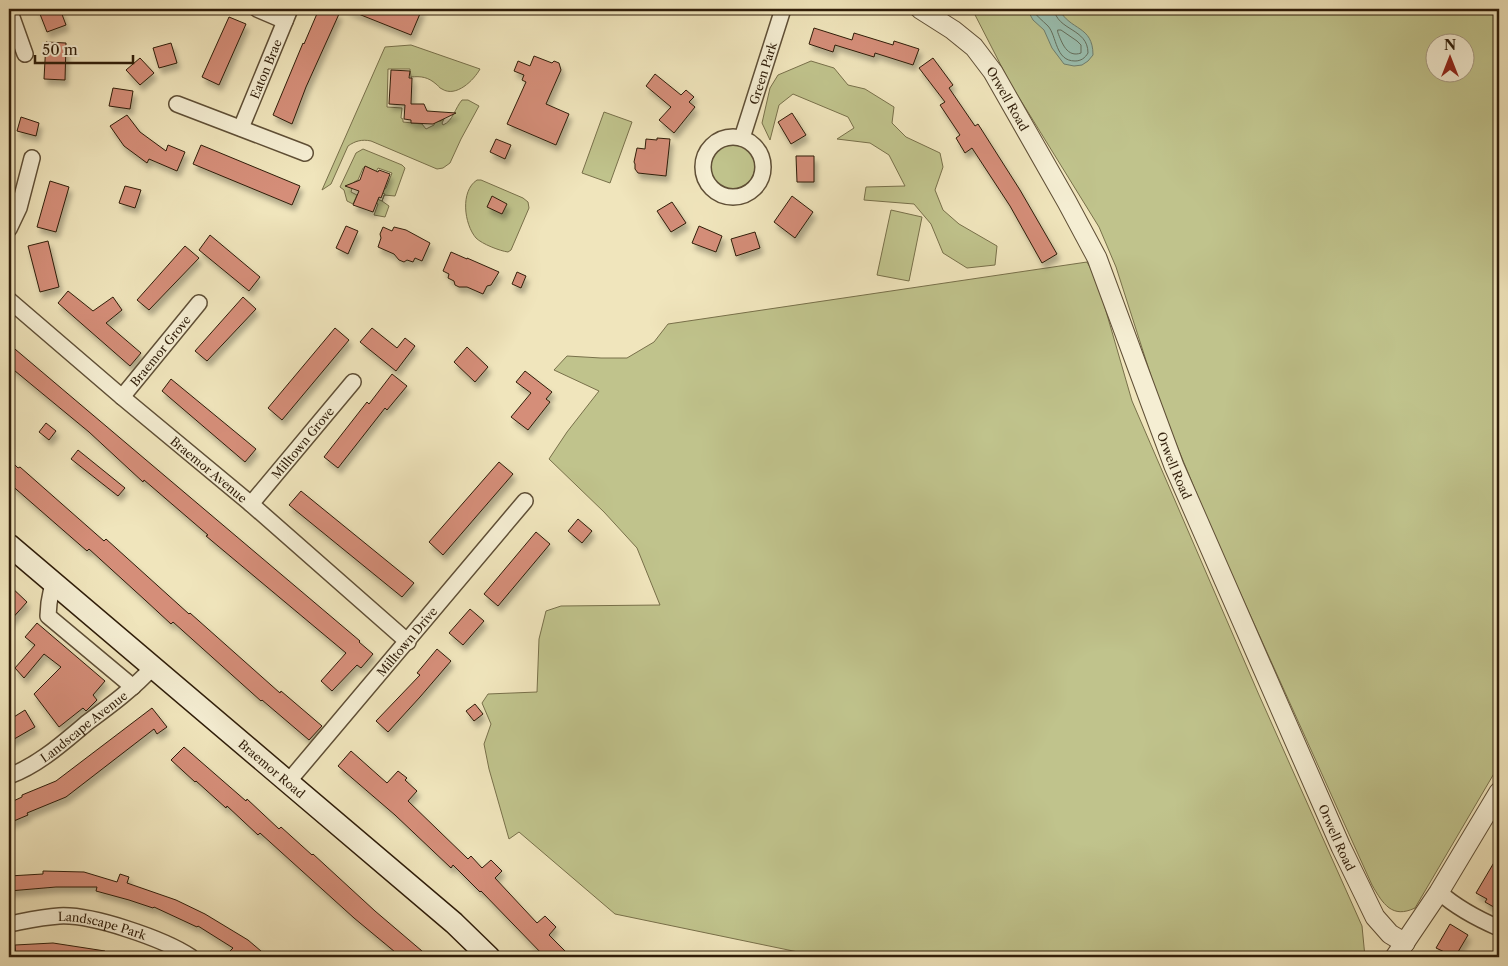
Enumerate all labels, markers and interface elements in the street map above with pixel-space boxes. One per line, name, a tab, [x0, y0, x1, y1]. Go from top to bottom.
scale bar	[35, 32, 132, 64]
north arrow	[1426, 32, 1476, 82]
street label: Eaton Brae	[246, 36, 284, 101]
text: N	[1444, 36, 1456, 54]
street label: Green Park	[746, 39, 780, 106]
text: 50 m	[42, 40, 78, 59]
street label: Orwell Road	[984, 63, 1033, 134]
street label: Braemor Grove	[126, 312, 194, 389]
street label: Milltown Grove	[268, 403, 337, 482]
street label: Orwell Road	[1154, 429, 1195, 502]
street label: Braemor Avenue	[168, 433, 251, 506]
street label: Milltown Drive	[373, 603, 440, 679]
street label: Landscape Avenue	[37, 687, 130, 765]
street label: Braemor Road	[236, 736, 309, 801]
street label: Orwell Road	[1316, 802, 1359, 874]
street label: Landscape Park	[58, 908, 150, 943]

